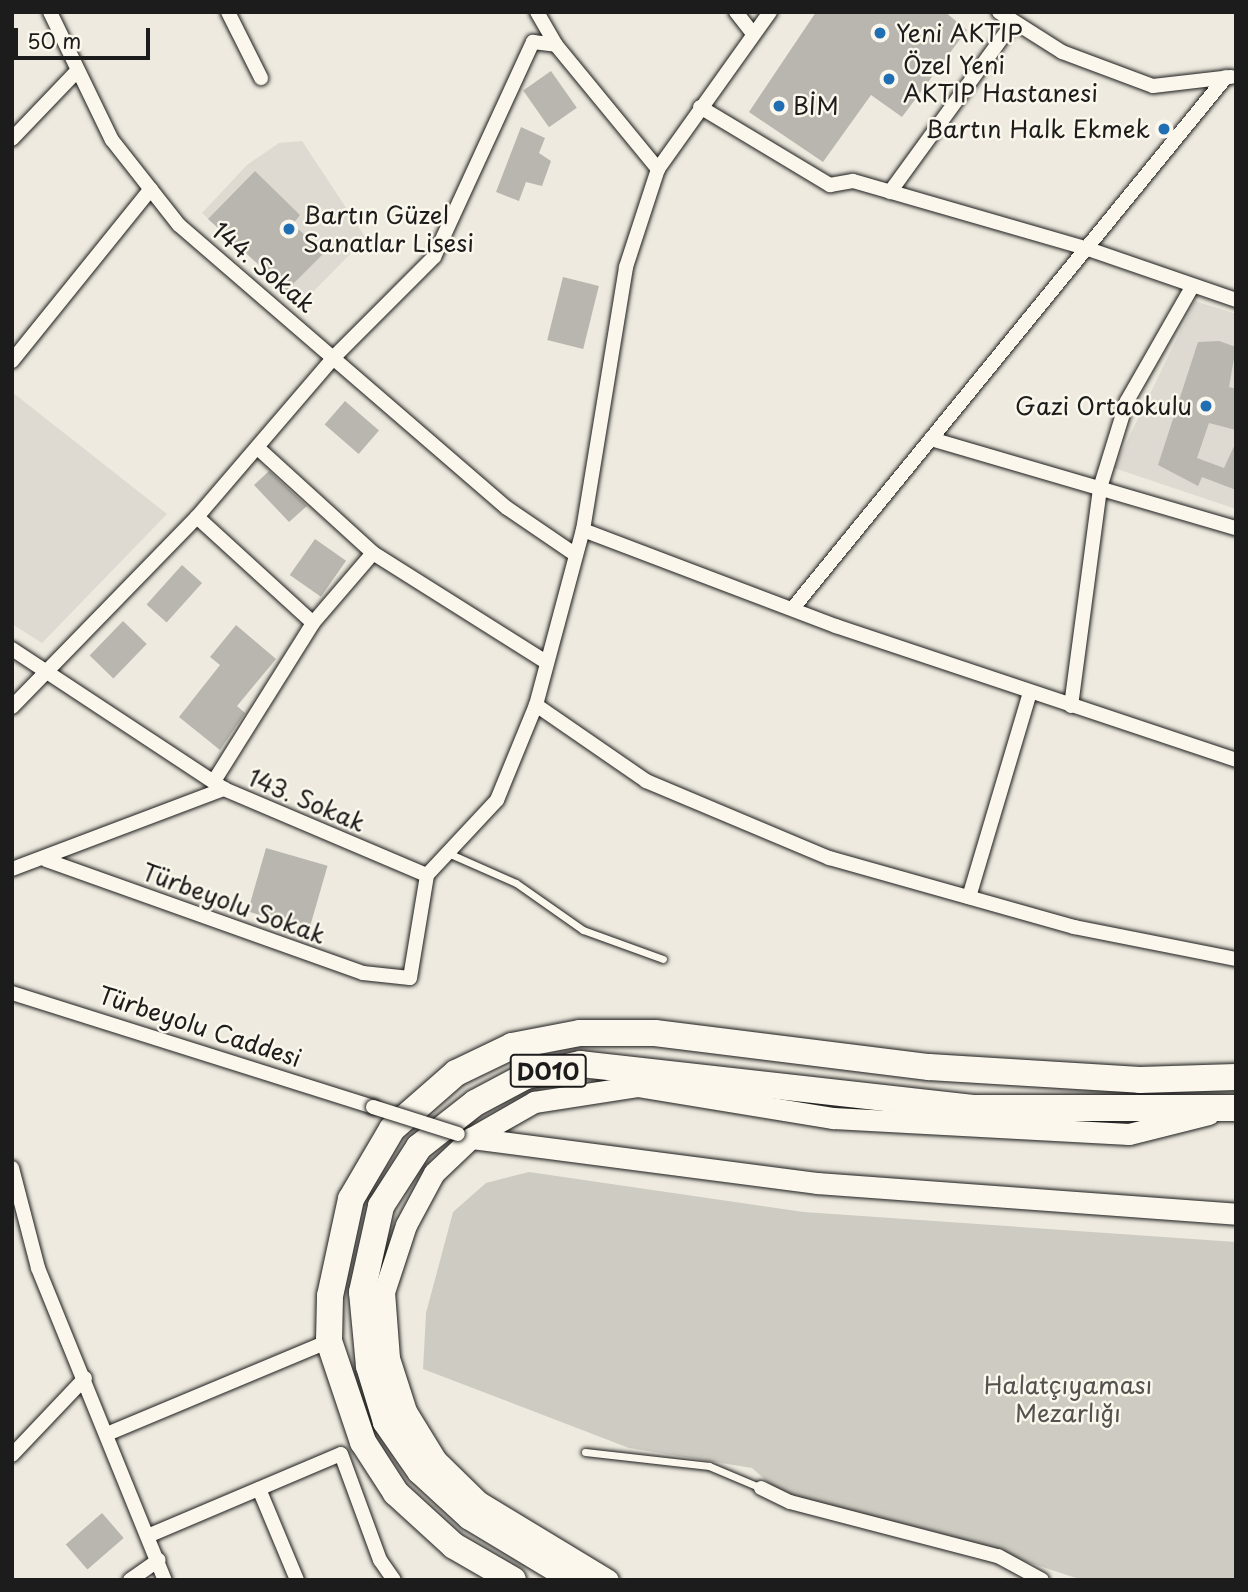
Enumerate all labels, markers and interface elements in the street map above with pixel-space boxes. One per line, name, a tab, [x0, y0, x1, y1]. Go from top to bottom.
scale bar	[18, 14, 154, 58]
place label: Yeni AKTIP	[896, 19, 1023, 47]
marker: Yeni AKTIP	[870, 23, 890, 43]
text: 50 m	[27, 24, 81, 56]
place label: Özel Yeni AKTIP Hastanesi	[903, 51, 1100, 107]
marker: Özel Yeni AKTIP Hastanesi	[881, 71, 897, 87]
place label: BİM	[793, 92, 839, 120]
marker: BİM	[771, 98, 787, 114]
place label: Bartın Halk Ekmek	[926, 115, 1150, 143]
marker: Bartın Halk Ekmek	[1156, 121, 1172, 137]
place label: Bartın Güzel Sanatlar Lisesi	[303, 201, 474, 257]
street label: 144. Sokak	[206, 215, 322, 319]
marker: Bartın Güzel Sanatlar Lisesi	[281, 221, 297, 237]
place label: Gazi Ortaokulu	[1013, 392, 1192, 420]
marker: Gazi Ortaokulu	[1198, 398, 1214, 414]
street label: 143. Sokak	[243, 762, 371, 838]
street label: Türbeyolu Sokak	[139, 857, 329, 949]
street label: Türbeyolu Caddesi	[95, 980, 305, 1072]
road number: D010	[510, 1052, 586, 1090]
park label: Halatçıyaması Mezarlığı	[984, 1371, 1152, 1427]

